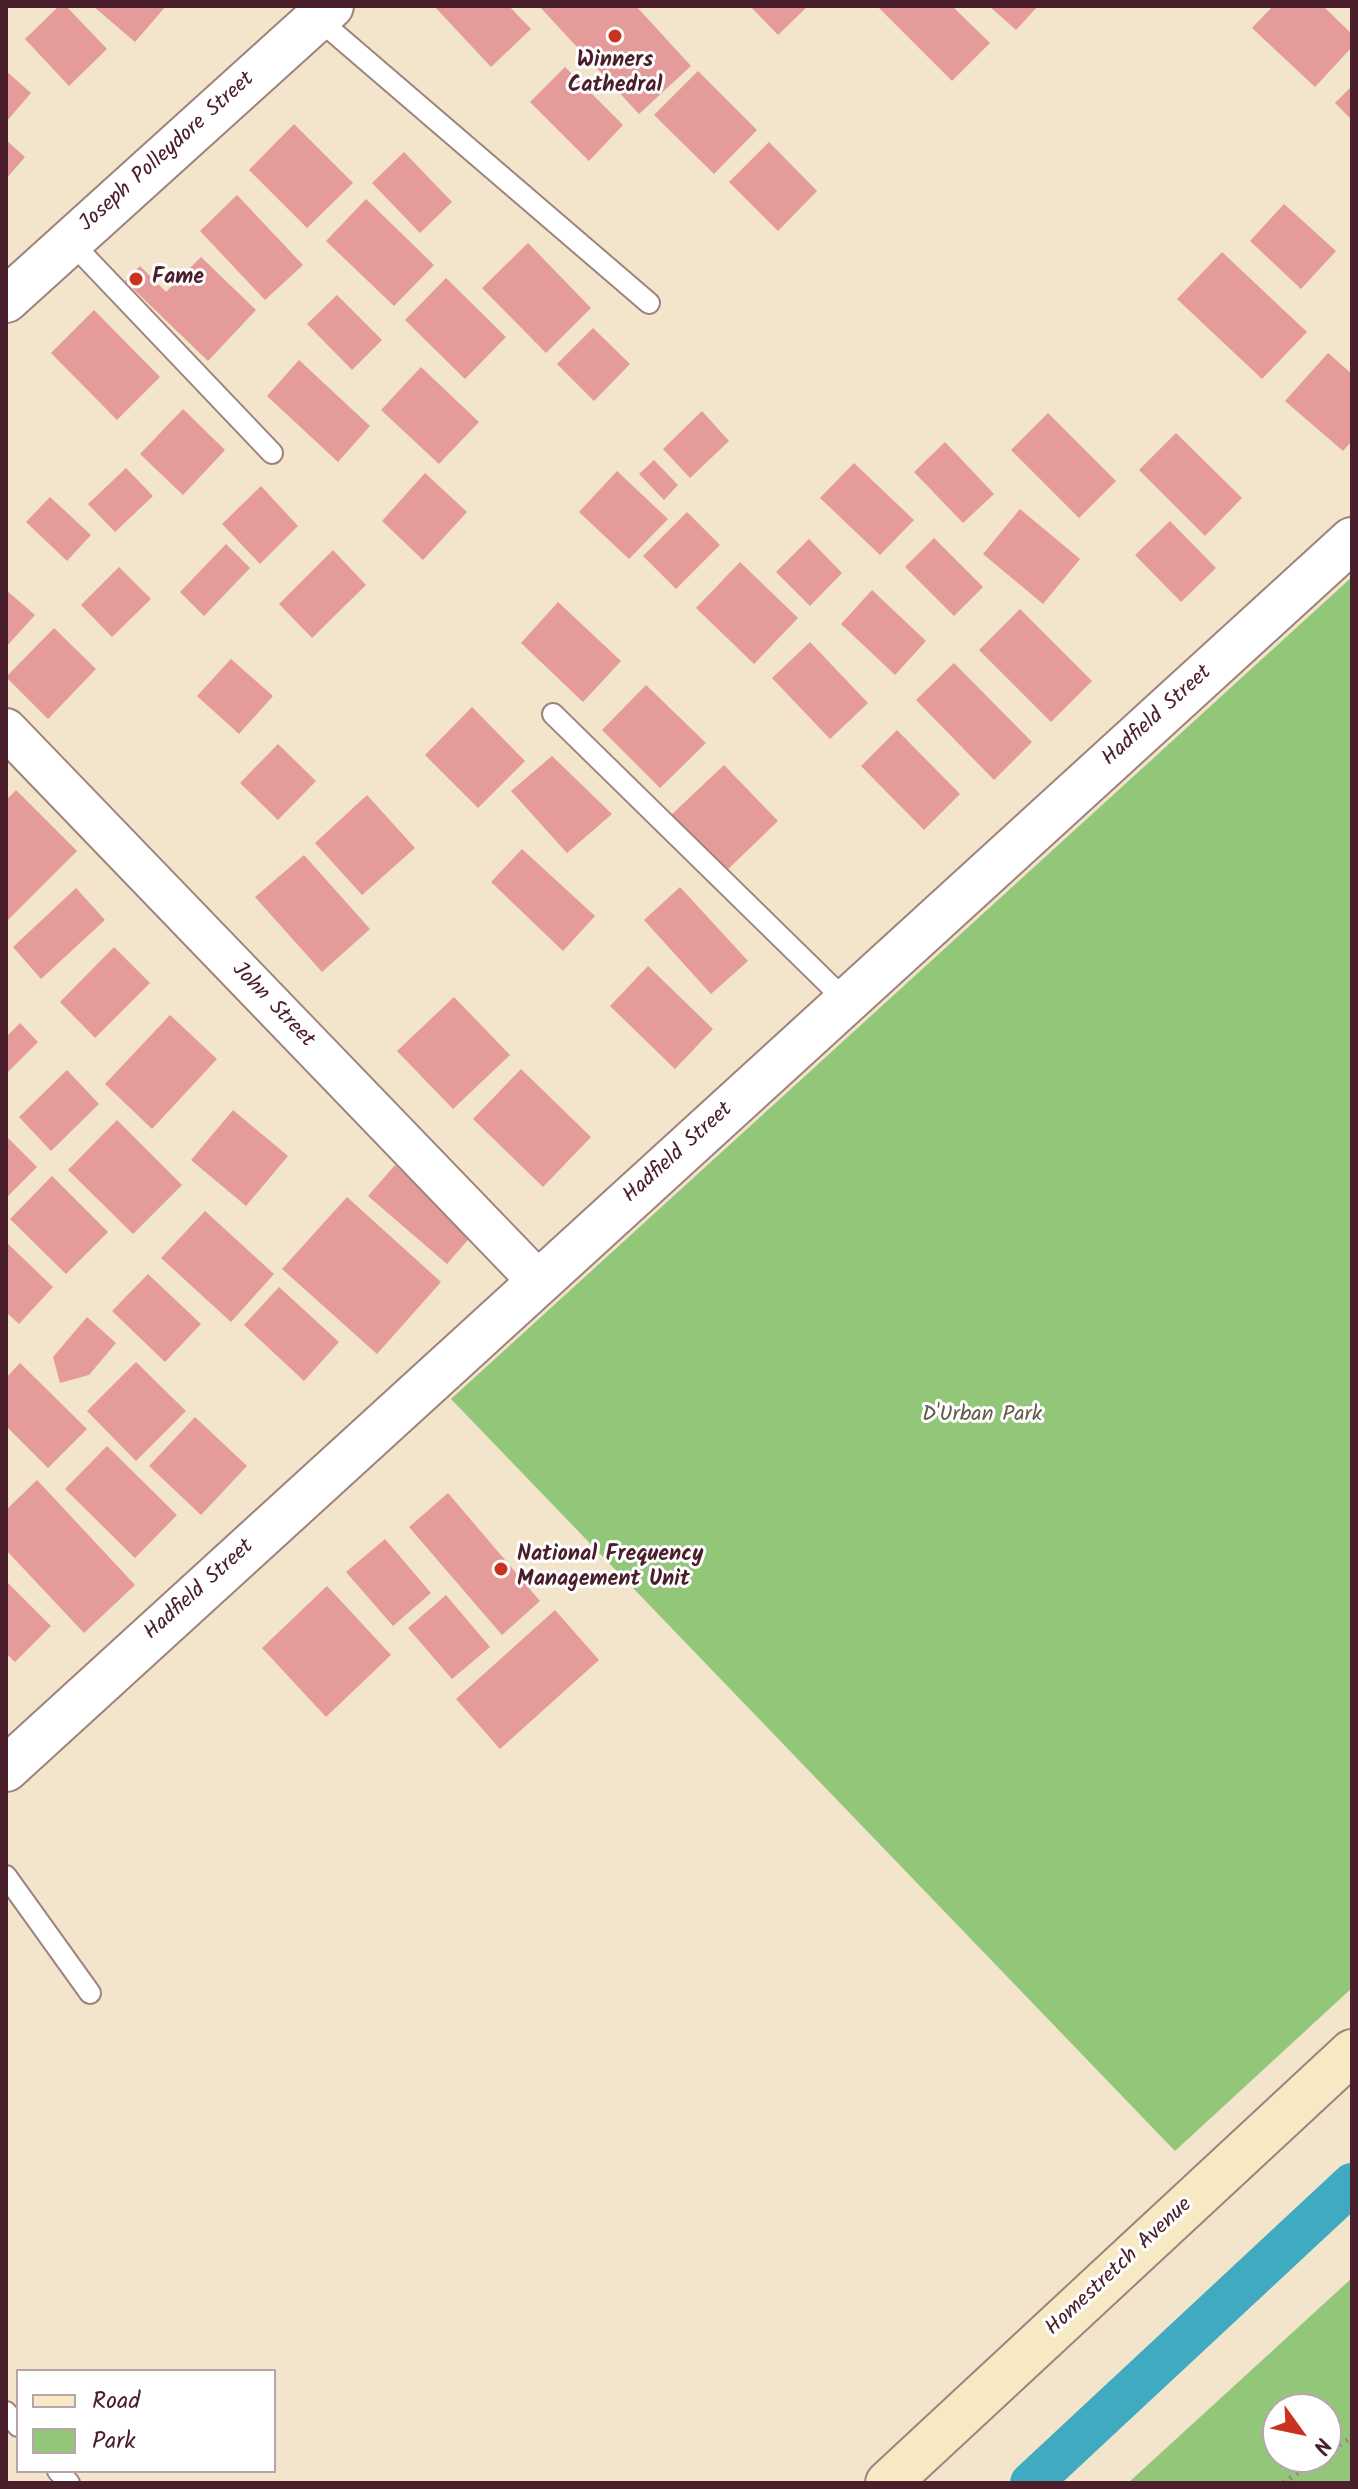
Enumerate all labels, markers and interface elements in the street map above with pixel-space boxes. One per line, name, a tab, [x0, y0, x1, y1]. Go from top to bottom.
marker: Winners Cathedral	[606, 27, 624, 45]
place label: Winners Cathedral	[568, 49, 662, 100]
street label: Joseph Polleydore Street	[75, 67, 261, 239]
place label: Fame	[152, 266, 204, 292]
marker: Fame	[127, 270, 145, 288]
street label: Hadfield Street	[1098, 661, 1218, 773]
street label: John Street	[225, 958, 319, 1054]
street label: Hadfield Street	[619, 1098, 739, 1210]
park label: D'Urban Park	[922, 1403, 1042, 1429]
street label: Hadfield Street	[140, 1535, 260, 1647]
place label: National Frequency Management Unit	[517, 1543, 703, 1594]
marker: National Frequency Management Unit	[492, 1560, 510, 1578]
street label: Homestretch Avenue	[1041, 2193, 1199, 2343]
legend	[16, 2369, 276, 2473]
text: Road	[92, 2382, 140, 2421]
north arrow	[1262, 2393, 1342, 2473]
text: Park	[92, 2422, 136, 2461]
text: N	[1302, 2430, 1339, 2461]

